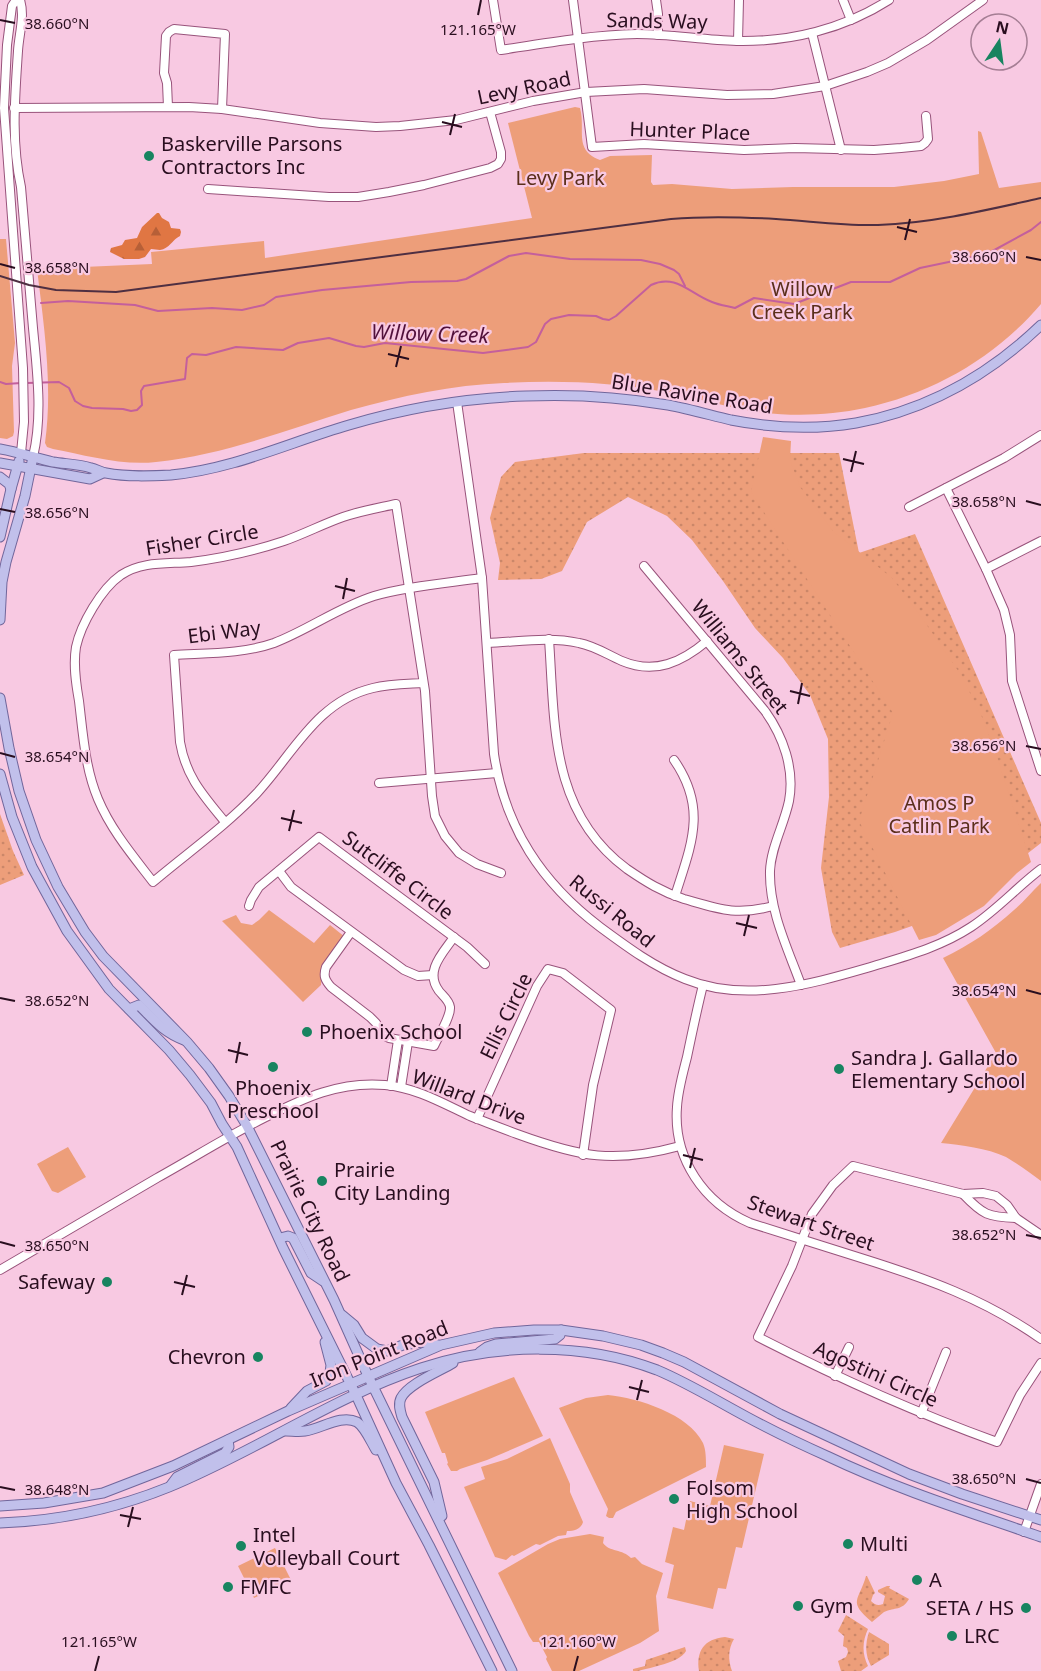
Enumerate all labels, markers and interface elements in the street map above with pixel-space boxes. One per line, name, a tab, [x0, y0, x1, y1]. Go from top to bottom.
street label: Sands Way	[606, 6, 709, 35]
north arrow	[969, 12, 1029, 72]
text: 38.660°N	[25, 13, 89, 33]
text: N	[994, 15, 1011, 40]
text: 121.165°W	[440, 19, 516, 39]
street label: Levy Road	[475, 64, 573, 111]
street label: Hunter Place	[629, 115, 751, 146]
place label: Baskerville Parsons Contractors Inc	[161, 130, 342, 180]
marker: Baskerville Parsons Contractors Inc	[142, 149, 156, 163]
park label: Levy Park	[515, 164, 605, 191]
text: 38.660°N	[952, 246, 1016, 266]
text: 38.658°N	[25, 257, 89, 277]
park label: Willow Creek Park	[751, 275, 853, 325]
water label: Willow Creek	[371, 317, 491, 349]
street label: Blue Ravine Road	[610, 367, 775, 420]
text: 38.658°N	[952, 491, 1016, 511]
text: 38.656°N	[25, 502, 89, 522]
street label: Fisher Circle	[144, 517, 260, 562]
street label: Williams Street	[686, 594, 795, 719]
street label: Ebi Way	[186, 614, 263, 649]
text: 38.656°N	[952, 735, 1016, 755]
text: 38.654°N	[25, 746, 89, 766]
park label: Amos P Catlin Park	[888, 789, 990, 839]
street label: Sutcliffe Circle	[337, 824, 459, 925]
street label: Russi Road	[564, 868, 661, 953]
street label: Ellis Circle	[473, 968, 538, 1064]
text: 38.654°N	[952, 980, 1016, 1000]
text: 38.652°N	[25, 990, 89, 1010]
place label: Phoenix School	[319, 1018, 462, 1045]
marker: Phoenix School	[300, 1025, 314, 1039]
place label: Sandra J. Gallardo Elementary School	[851, 1044, 1025, 1094]
marker: Phoenix Preschool	[266, 1060, 280, 1074]
street label: Willard Drive	[408, 1062, 530, 1131]
marker: Sandra J. Gallardo Elementary School	[832, 1062, 846, 1076]
place label: Phoenix Preschool	[227, 1074, 319, 1124]
street label: Prairie City Road	[264, 1135, 356, 1286]
place label: Prairie City Landing	[334, 1156, 451, 1206]
marker: Prairie City Landing	[315, 1174, 329, 1188]
street label: Stewart Street	[744, 1188, 878, 1257]
text: 38.652°N	[952, 1224, 1016, 1244]
text: 38.650°N	[25, 1235, 89, 1255]
place label: Safeway	[18, 1268, 96, 1295]
marker: Safeway	[100, 1275, 114, 1289]
street label: Iron Point Road	[306, 1314, 452, 1393]
street label: Agostini Circle	[810, 1334, 943, 1413]
place label: Chevron	[168, 1343, 246, 1370]
marker: Chevron	[251, 1350, 265, 1364]
text: 38.650°N	[952, 1468, 1016, 1488]
place label: Folsom High School	[686, 1474, 798, 1524]
text: 38.648°N	[25, 1479, 89, 1499]
marker: Folsom High School	[667, 1492, 681, 1506]
place label: Intel Volleyball Court	[253, 1521, 400, 1571]
place label: Multi	[860, 1530, 908, 1557]
marker: Multi	[841, 1537, 855, 1551]
marker: Intel Volleyball Court	[234, 1539, 248, 1553]
place label: A	[929, 1566, 942, 1593]
place label: FMFC	[240, 1573, 292, 1600]
marker: A	[910, 1573, 924, 1587]
marker: FMFC	[221, 1580, 235, 1594]
place label: Gym	[810, 1592, 853, 1619]
place label: SETA / HS	[926, 1594, 1014, 1621]
marker: Gym	[791, 1599, 805, 1613]
marker: SETA / HS	[1019, 1601, 1033, 1615]
place label: LRC	[964, 1622, 1000, 1649]
marker: LRC	[945, 1629, 959, 1643]
text: 121.165°W	[61, 1631, 137, 1651]
text: 121.160°W	[540, 1631, 616, 1651]

